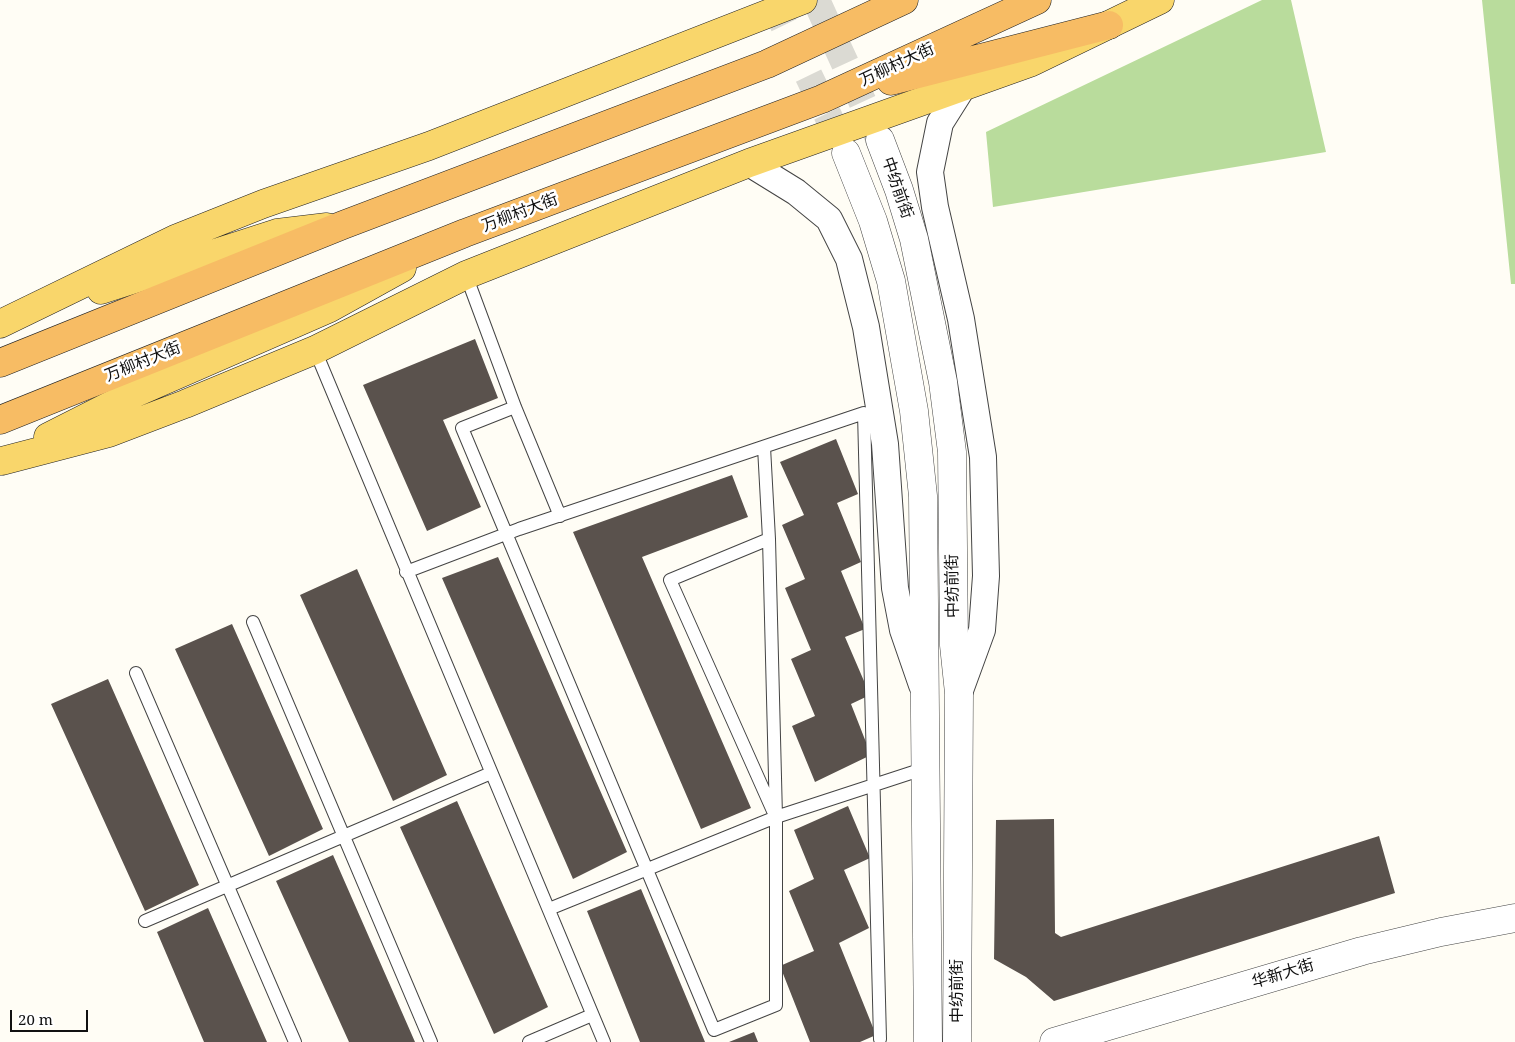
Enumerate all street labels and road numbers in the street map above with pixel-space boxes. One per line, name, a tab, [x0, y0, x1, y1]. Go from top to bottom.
street label: 万柳村大街	[857, 39, 937, 91]
street label: 中纺前街	[878, 155, 916, 221]
street label: 万柳村大街	[479, 190, 561, 236]
street label: 万柳村大街	[102, 338, 184, 386]
street label: 中纺前街	[943, 554, 963, 618]
street label: 华新大街	[1250, 955, 1316, 993]
street label: 中纺前街	[947, 959, 967, 1023]

